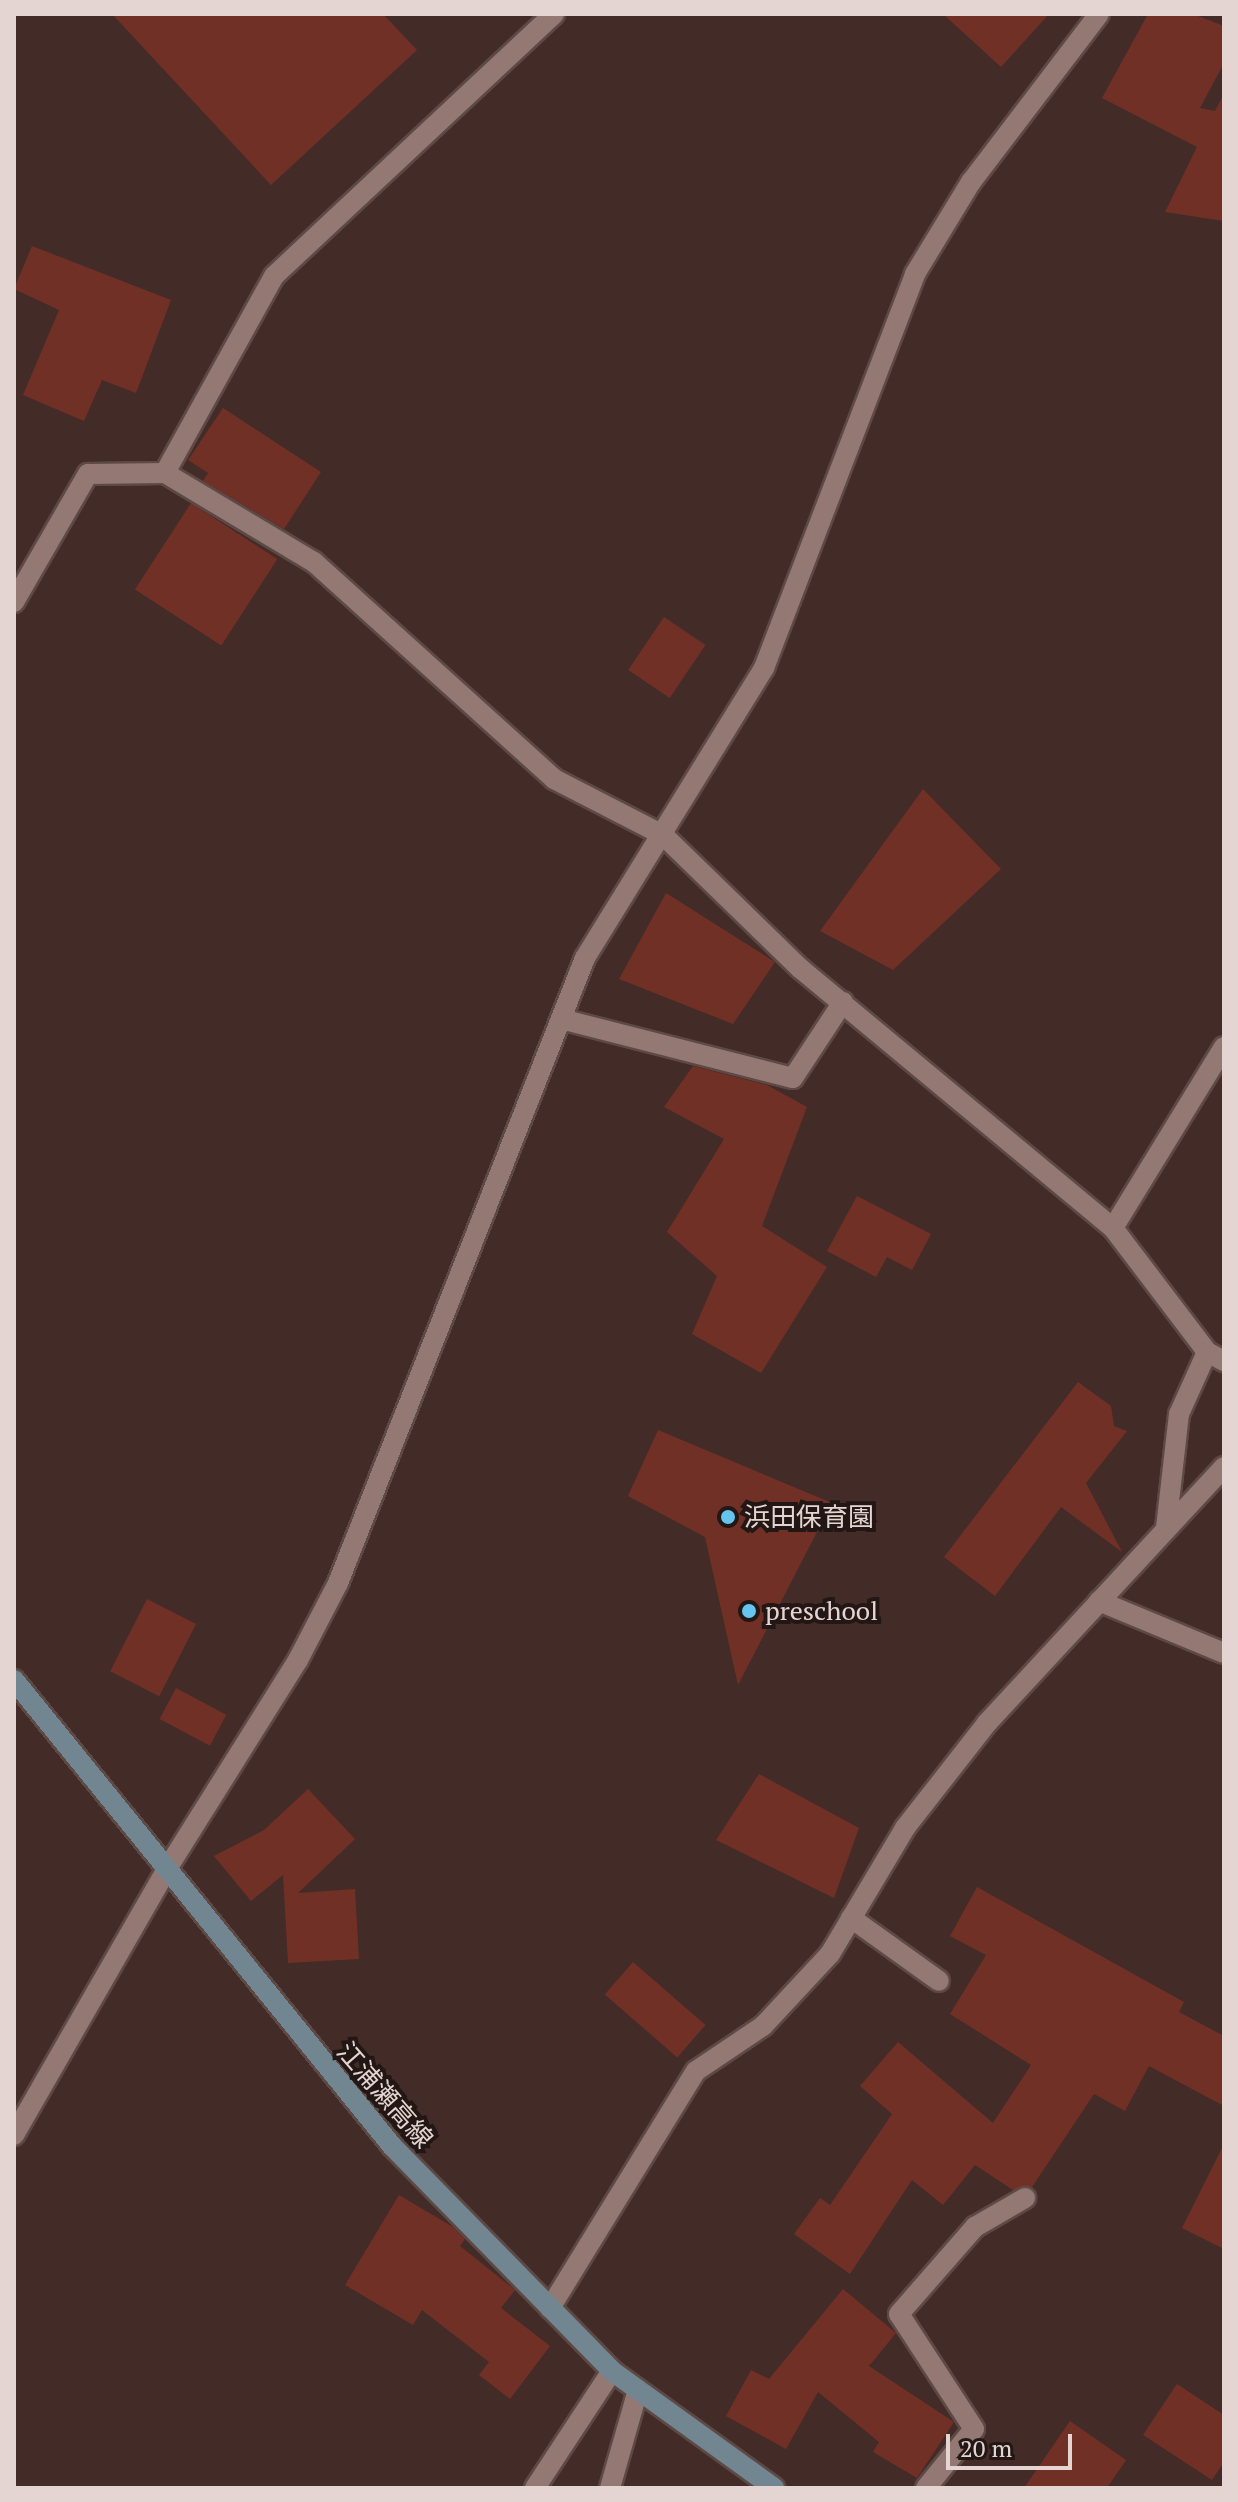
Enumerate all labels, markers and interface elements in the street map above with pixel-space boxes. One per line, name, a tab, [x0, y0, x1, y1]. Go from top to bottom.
place label: 浜田保育園	[744, 1501, 874, 1533]
marker: 浜田保育園	[719, 1508, 737, 1526]
place label: preschool	[765, 1595, 878, 1627]
marker: preschool	[740, 1602, 758, 1620]
street label: 江浦瀬高線	[331, 2036, 439, 2154]
scale bar	[950, 2418, 1076, 2468]
text: 20 m	[960, 2432, 1012, 2464]

